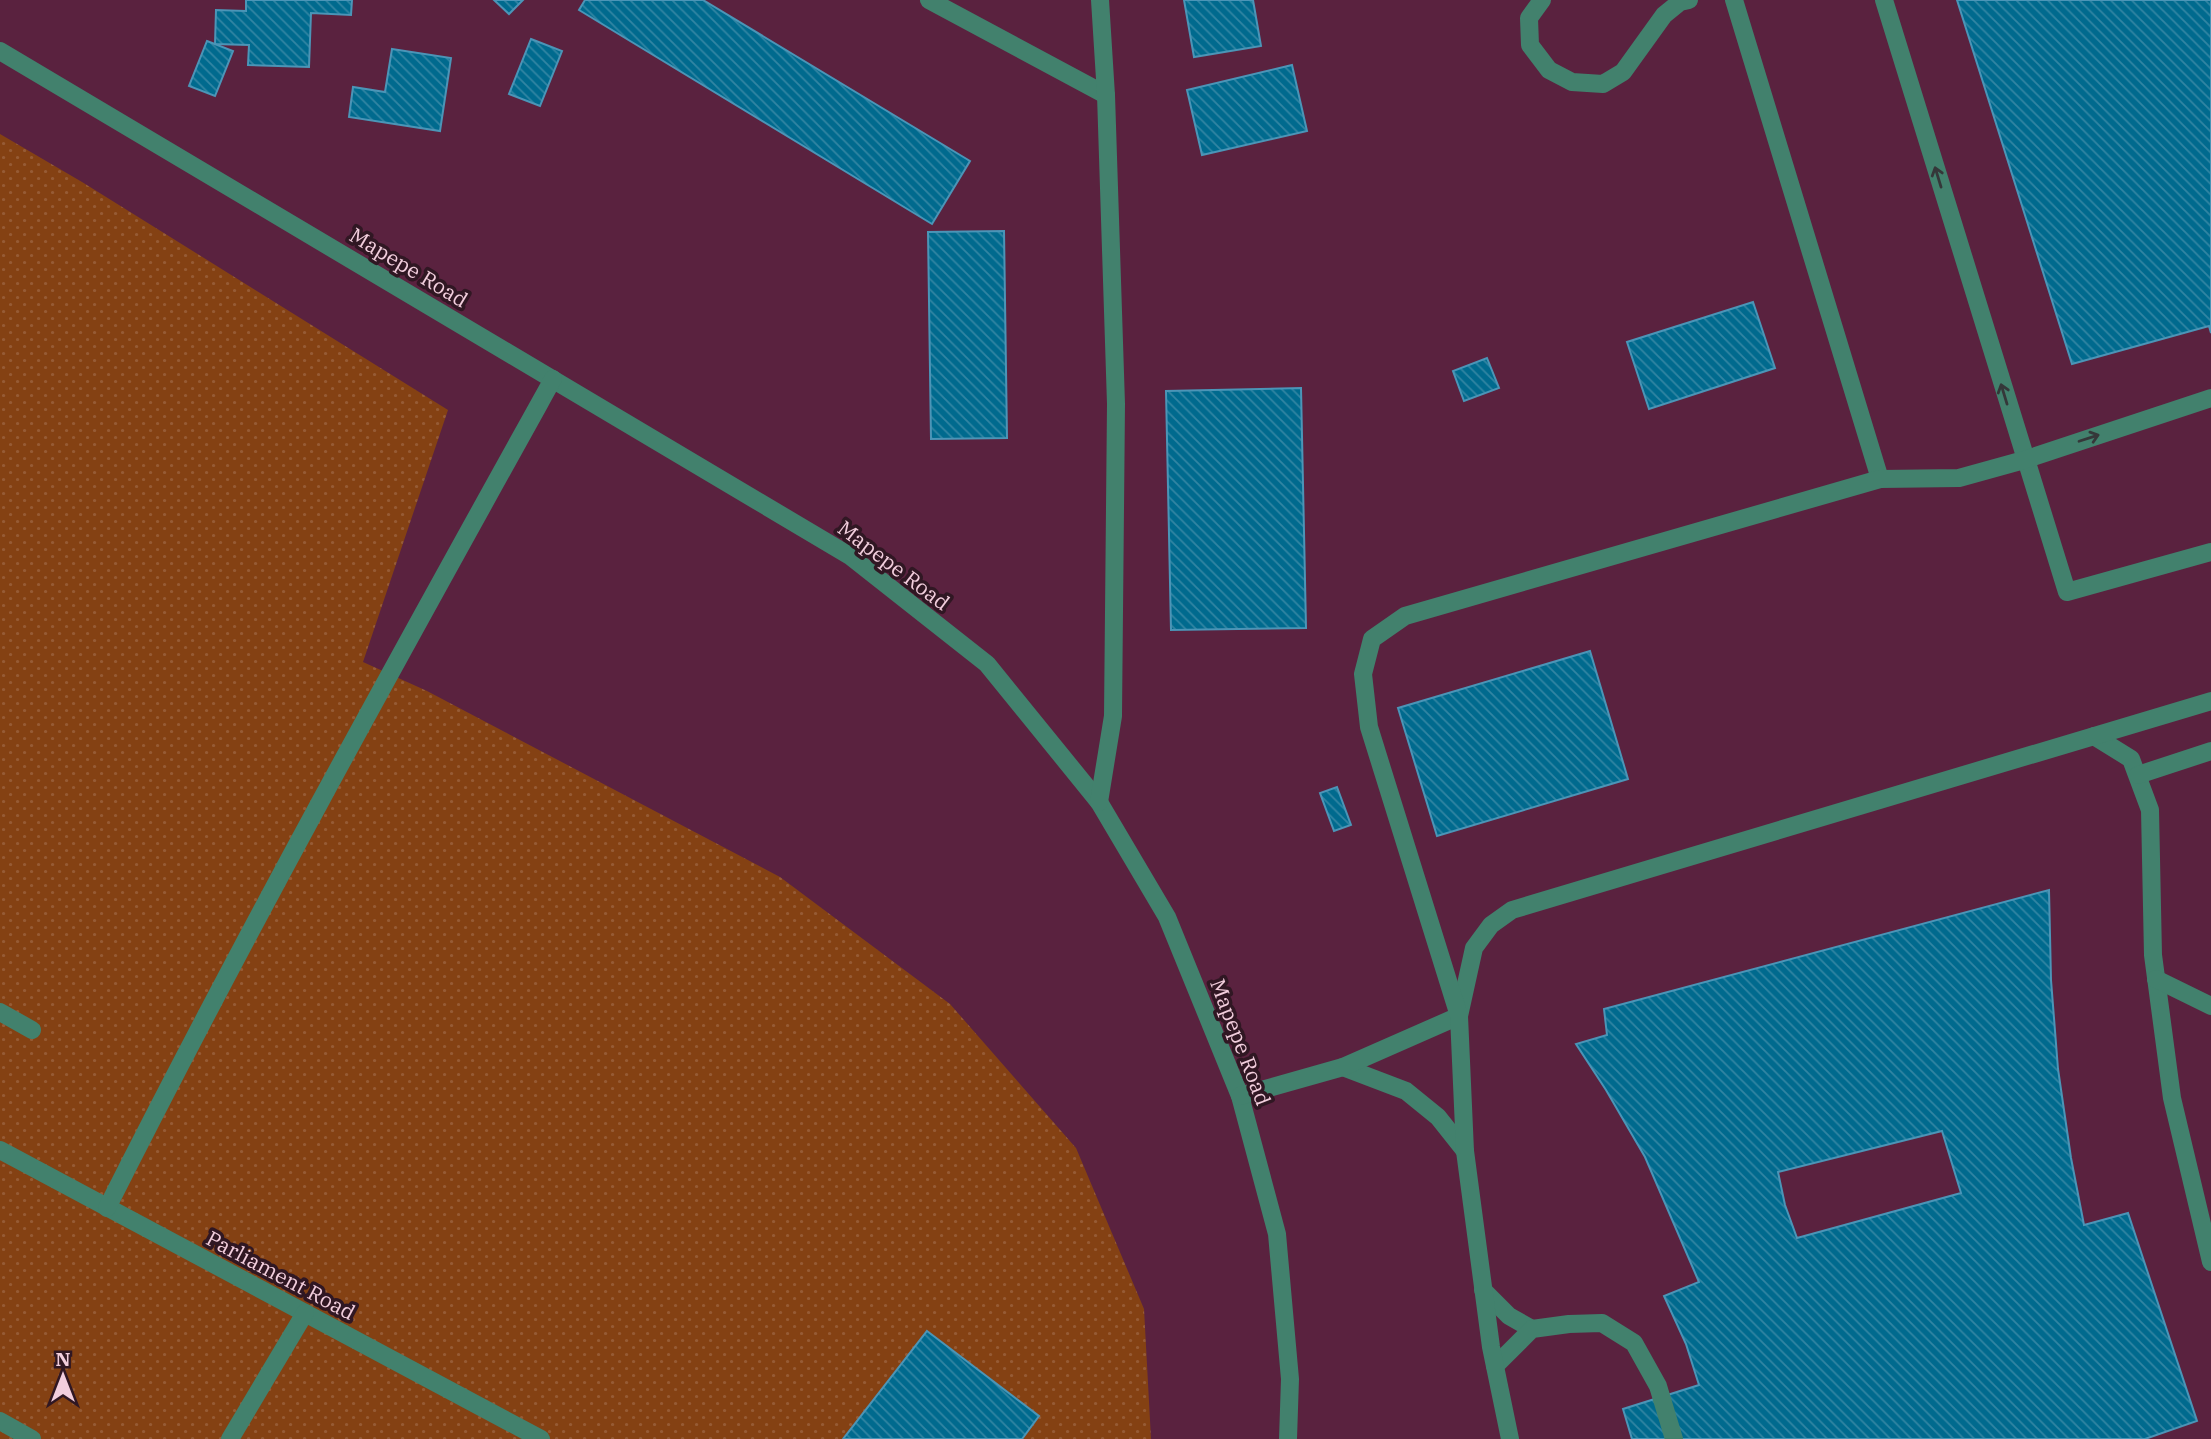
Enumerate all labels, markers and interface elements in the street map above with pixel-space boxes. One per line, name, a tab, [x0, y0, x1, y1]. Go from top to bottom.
one-way arrow	[1931, 166, 1944, 188]
street label: Mapepe Road	[345, 221, 474, 313]
one-way arrow	[1997, 384, 2010, 406]
one-way arrow	[2078, 431, 2100, 443]
street label: Mapepe Road	[832, 514, 956, 616]
street label: Mapepe Road	[1204, 975, 1278, 1110]
street label: Parliament Road	[202, 1224, 361, 1326]
north arrow	[28, 1341, 98, 1411]
text: N	[55, 1347, 71, 1371]

